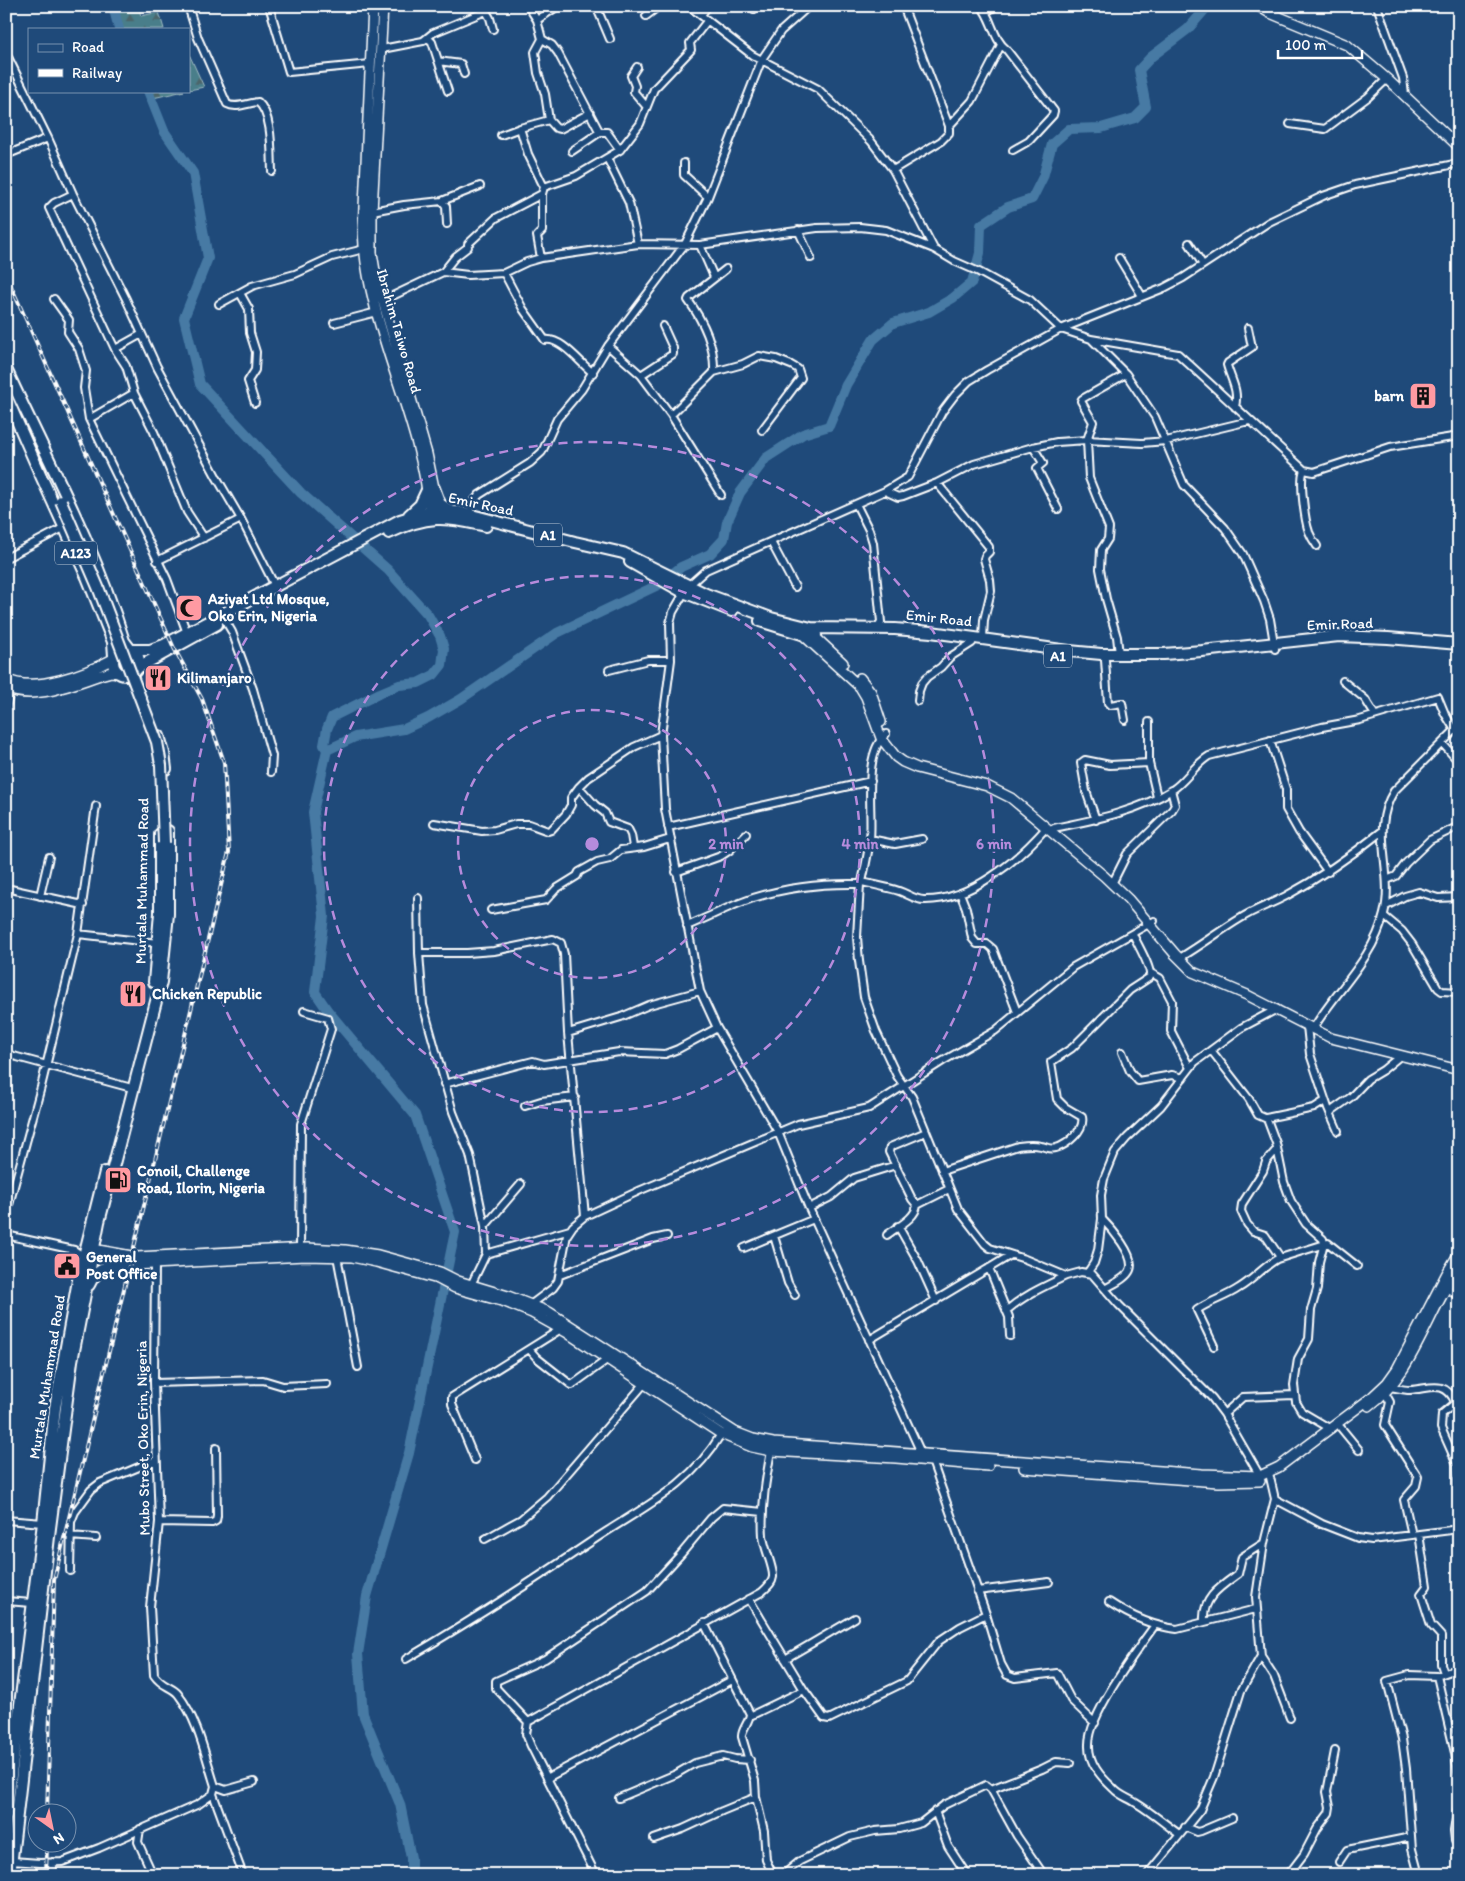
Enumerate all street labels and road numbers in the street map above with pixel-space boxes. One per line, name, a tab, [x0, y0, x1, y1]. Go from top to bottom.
street label: Ibrahim Taiwo Road	[373, 267, 425, 395]
street label: Emir Road	[447, 488, 515, 520]
road number: A1	[534, 524, 562, 546]
road number: A123	[55, 542, 97, 564]
street label: Emir Road	[905, 606, 973, 630]
street label: Emir Road	[1307, 614, 1373, 634]
road number: A1	[1044, 644, 1072, 668]
street label: Murtala Muhammad Road	[132, 798, 152, 964]
street label: Murtala Muhammad Road	[25, 1294, 69, 1460]
street label: Mubo Street, Oko Erin, Nigeria	[132, 1340, 154, 1536]

